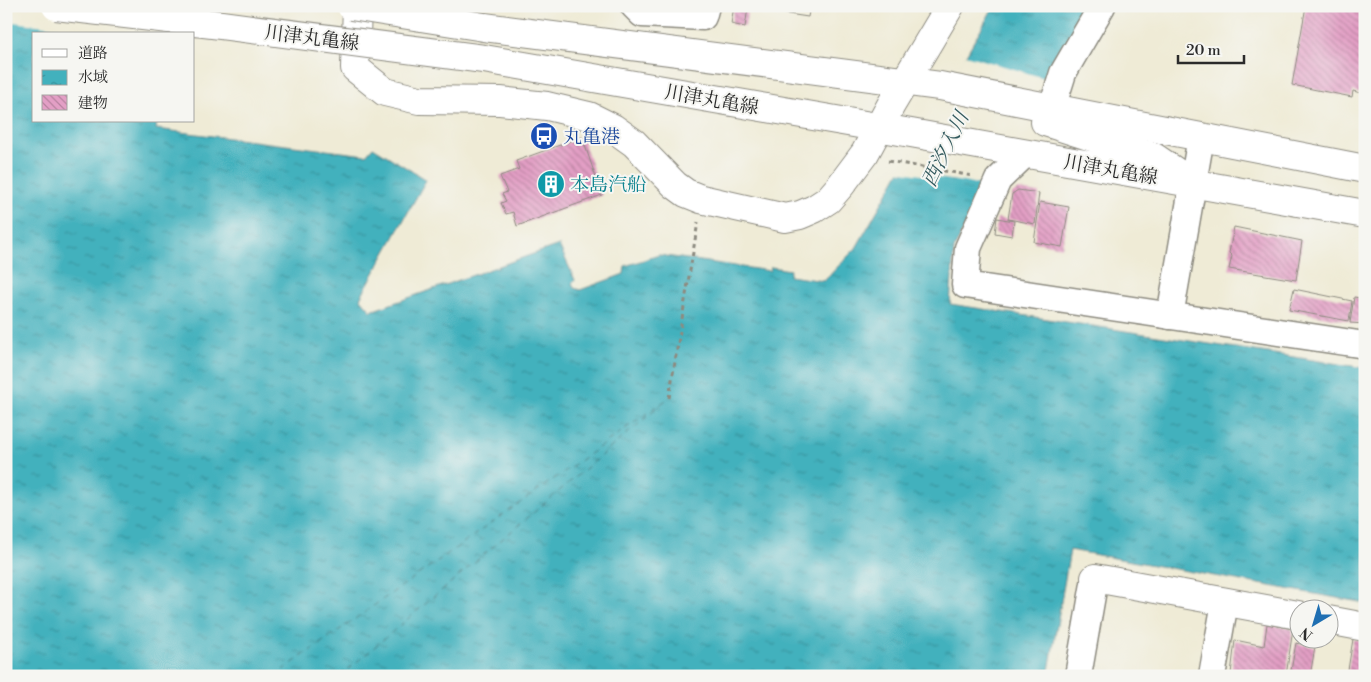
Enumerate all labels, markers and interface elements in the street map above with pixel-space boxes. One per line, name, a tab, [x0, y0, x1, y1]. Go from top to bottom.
street label: 川津丸亀線	[263, 20, 360, 56]
legend	[32, 32, 195, 122]
scale bar	[1178, 32, 1245, 64]
text: 20 m	[1186, 41, 1221, 60]
text: 道路	[78, 44, 108, 63]
text: 水域	[78, 68, 108, 87]
street label: 川津丸亀線	[663, 80, 761, 120]
text: 建物	[78, 94, 108, 113]
water label: 西汐入川	[918, 106, 976, 191]
bus stop icon: 丸亀港	[529, 121, 559, 151]
place label: 丸亀港	[563, 125, 620, 149]
street label: 川津丸亀線	[1062, 150, 1160, 190]
building icon: 本島汽船	[536, 169, 566, 199]
place label: 本島汽船	[570, 173, 646, 197]
north arrow	[1288, 600, 1338, 650]
text: N	[1297, 623, 1317, 644]

